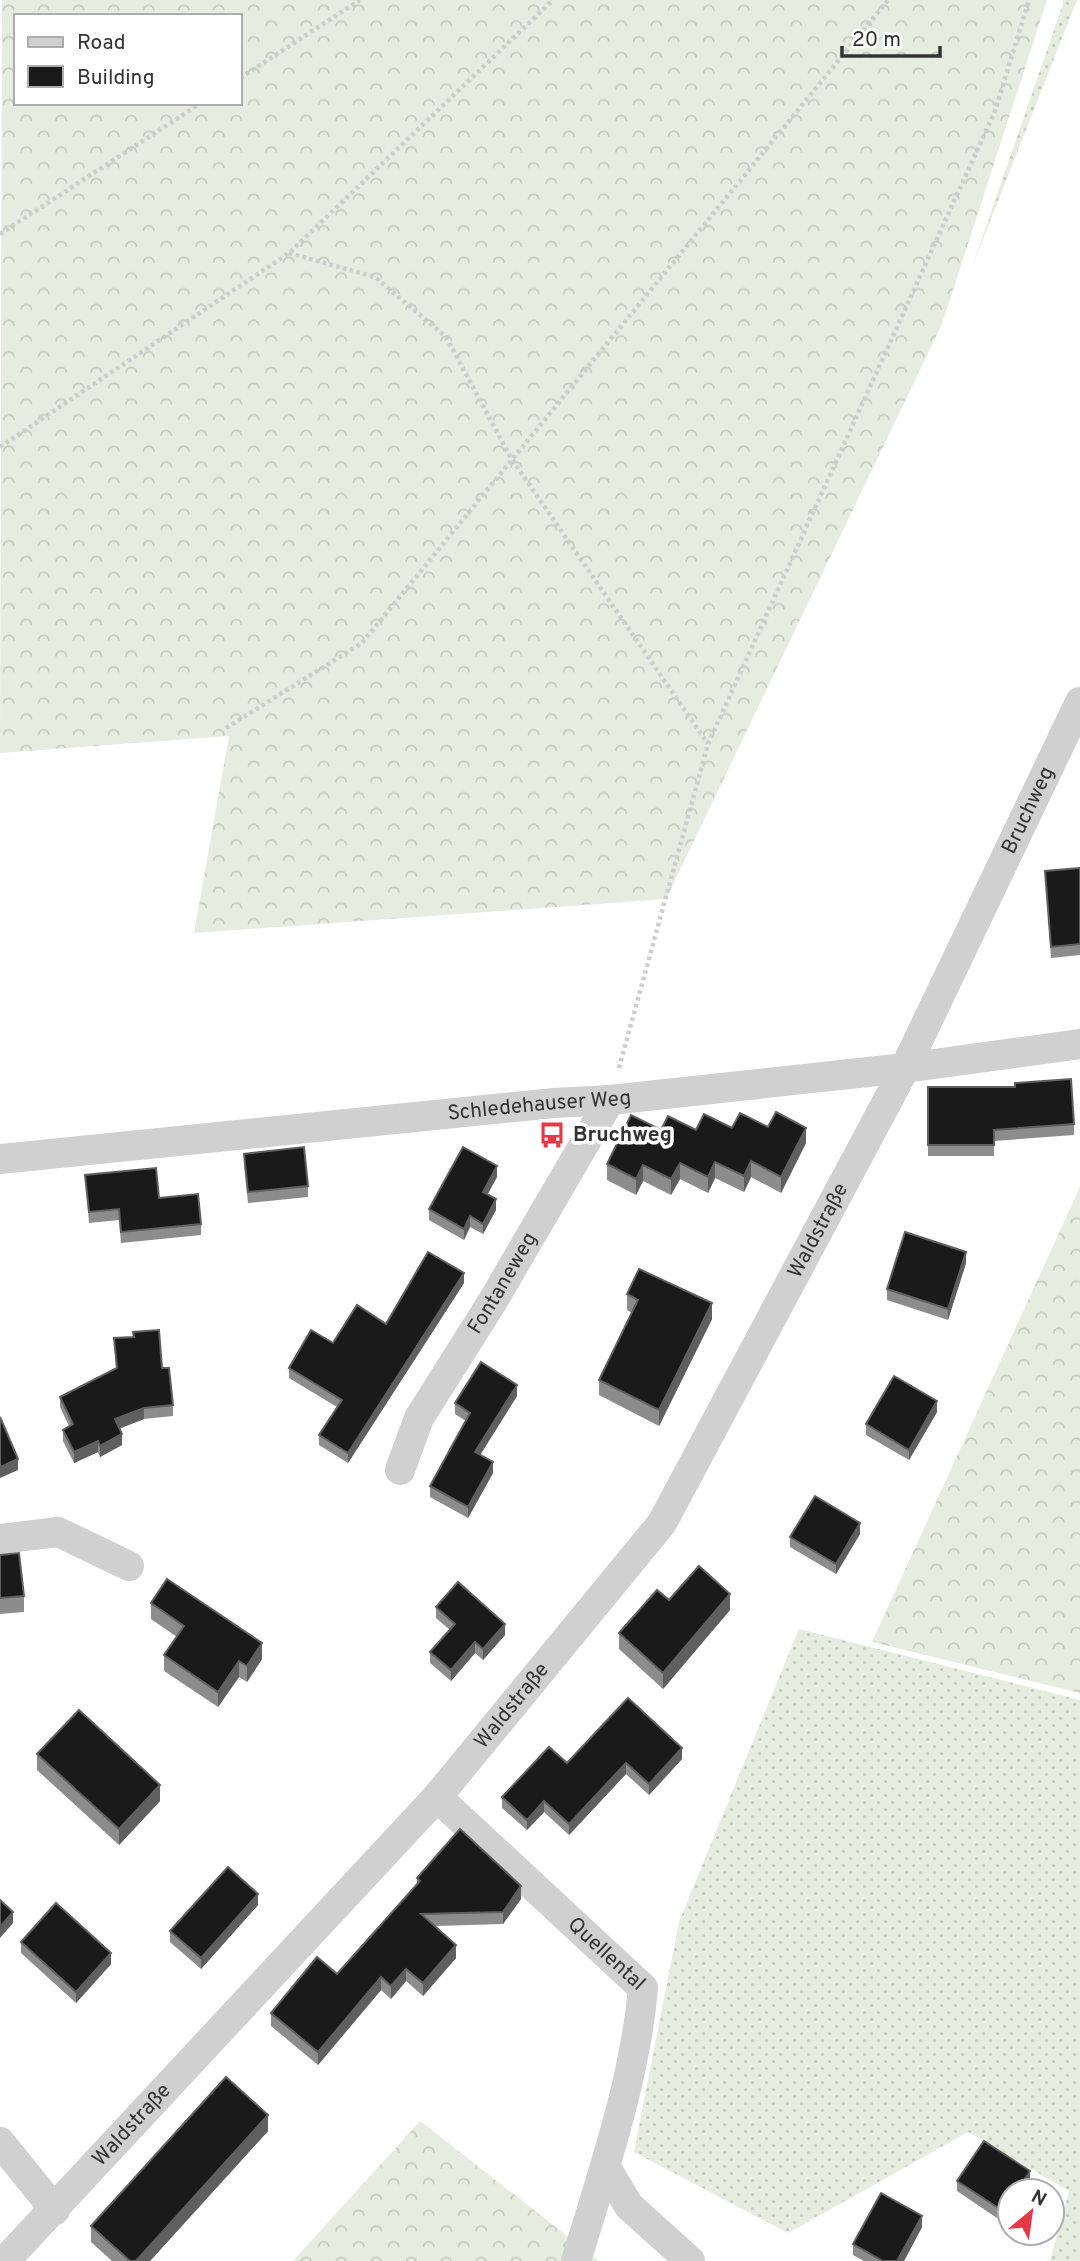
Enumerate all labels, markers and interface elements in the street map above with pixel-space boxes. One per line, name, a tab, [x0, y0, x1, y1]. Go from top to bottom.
legend	[14, 14, 242, 105]
scale bar	[842, 14, 940, 58]
text: 20 m	[852, 27, 901, 54]
text: Road	[77, 30, 126, 57]
text: Building	[77, 65, 155, 92]
street label: Bruchweg	[996, 762, 1061, 858]
street label: Schledehauser Weg	[446, 1084, 633, 1127]
bus stop icon: Bruchweg	[537, 1120, 567, 1150]
place label: Bruchweg	[573, 1122, 672, 1149]
street label: Waldstraße	[782, 1178, 855, 1283]
street label: Fontaneweg	[462, 1227, 543, 1339]
street label: Waldstraße	[468, 1657, 555, 1755]
street label: Quellental	[562, 1911, 651, 1997]
street label: Waldstraße	[86, 2078, 177, 2172]
north arrow	[996, 2177, 1066, 2247]
text: N	[1026, 2185, 1050, 2213]

